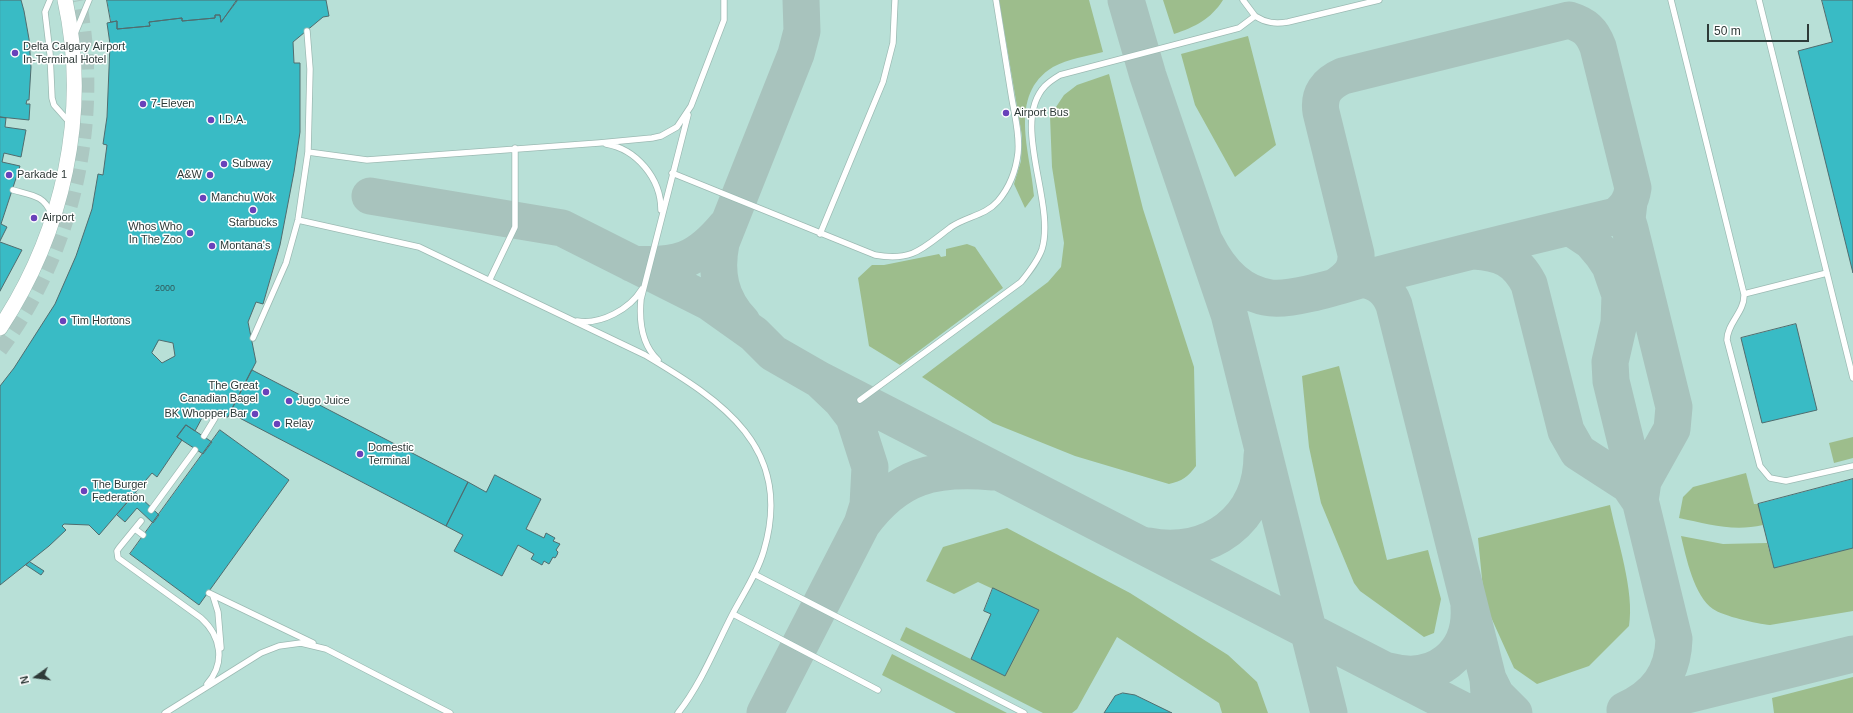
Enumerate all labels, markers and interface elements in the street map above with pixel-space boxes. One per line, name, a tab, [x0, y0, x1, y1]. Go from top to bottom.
scale bar	[1709, 16, 1811, 42]
text: 50 m	[1714, 24, 1741, 38]
place label: Delta Calgary Airport In-Terminal Hotel	[23, 40, 125, 66]
marker: Delta Calgary Airport In-Terminal Hotel	[10, 48, 20, 58]
place label: 7-Eleven	[151, 97, 194, 111]
marker: 7-Eleven	[138, 99, 148, 109]
place label: Airport Bus	[1014, 106, 1068, 120]
marker: Airport Bus	[1001, 108, 1011, 118]
place label: I.D.A.	[219, 113, 247, 127]
marker: I.D.A.	[206, 115, 216, 125]
place label: Subway	[232, 157, 271, 171]
marker: Subway	[219, 159, 229, 169]
place label: Parkade 1	[17, 168, 67, 182]
place label: A&W	[177, 168, 202, 182]
marker: Parkade 1	[4, 170, 14, 180]
marker: A&W	[205, 170, 215, 180]
place label: Manchu Wok	[211, 191, 275, 205]
marker: Manchu Wok	[198, 193, 208, 203]
marker: Starbucks	[248, 205, 258, 215]
place label: Airport	[42, 211, 74, 225]
marker: Airport	[29, 213, 39, 223]
place label: Starbucks	[229, 216, 277, 230]
place label: Whos Who In The Zoo	[128, 220, 182, 246]
marker: Whos Who In The Zoo	[185, 228, 195, 238]
place label: Montana's	[220, 239, 270, 253]
marker: Montana's	[207, 241, 217, 251]
house number: 2000	[155, 284, 175, 294]
place label: Tim Hortons	[71, 314, 130, 328]
marker: Tim Hortons	[58, 316, 68, 326]
place label: The Great Canadian Bagel	[180, 379, 258, 405]
marker: The Great Canadian Bagel	[261, 387, 271, 397]
place label: Jugo Juice	[297, 394, 350, 408]
marker: Jugo Juice	[284, 396, 294, 406]
place label: BK Whopper Bar	[164, 407, 247, 421]
marker: BK Whopper Bar	[250, 409, 260, 419]
place label: Relay	[285, 417, 313, 431]
marker: Relay	[272, 419, 282, 429]
place label: Domestic Terminal	[368, 441, 414, 467]
marker: Domestic Terminal	[355, 449, 365, 459]
place label: The Burger Federation	[92, 478, 147, 504]
marker: The Burger Federation	[79, 486, 89, 496]
north arrow	[16, 657, 56, 697]
text: N	[18, 675, 31, 685]

